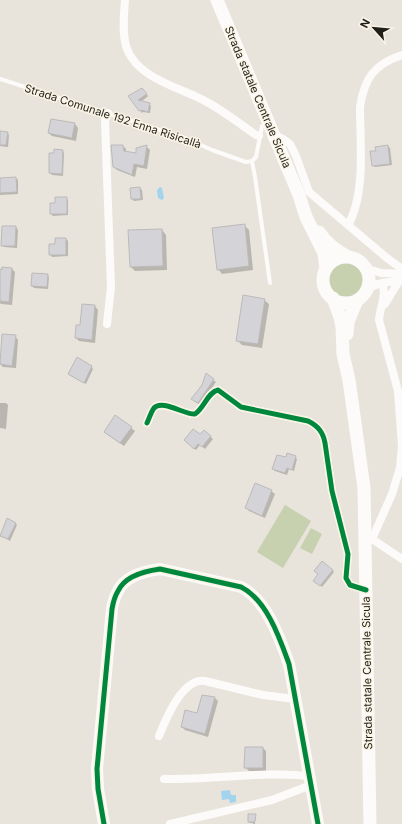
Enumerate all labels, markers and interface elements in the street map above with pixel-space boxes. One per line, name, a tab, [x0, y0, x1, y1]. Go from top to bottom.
north arrow	[354, 8, 394, 48]
text: N	[357, 17, 373, 30]
street label: Strada statale Centrale Sicula	[222, 24, 294, 170]
street label: Strada Comunale 192 Enna Risicallà	[23, 81, 203, 151]
street label: Strada statale Centrale Sicula	[359, 596, 375, 750]

